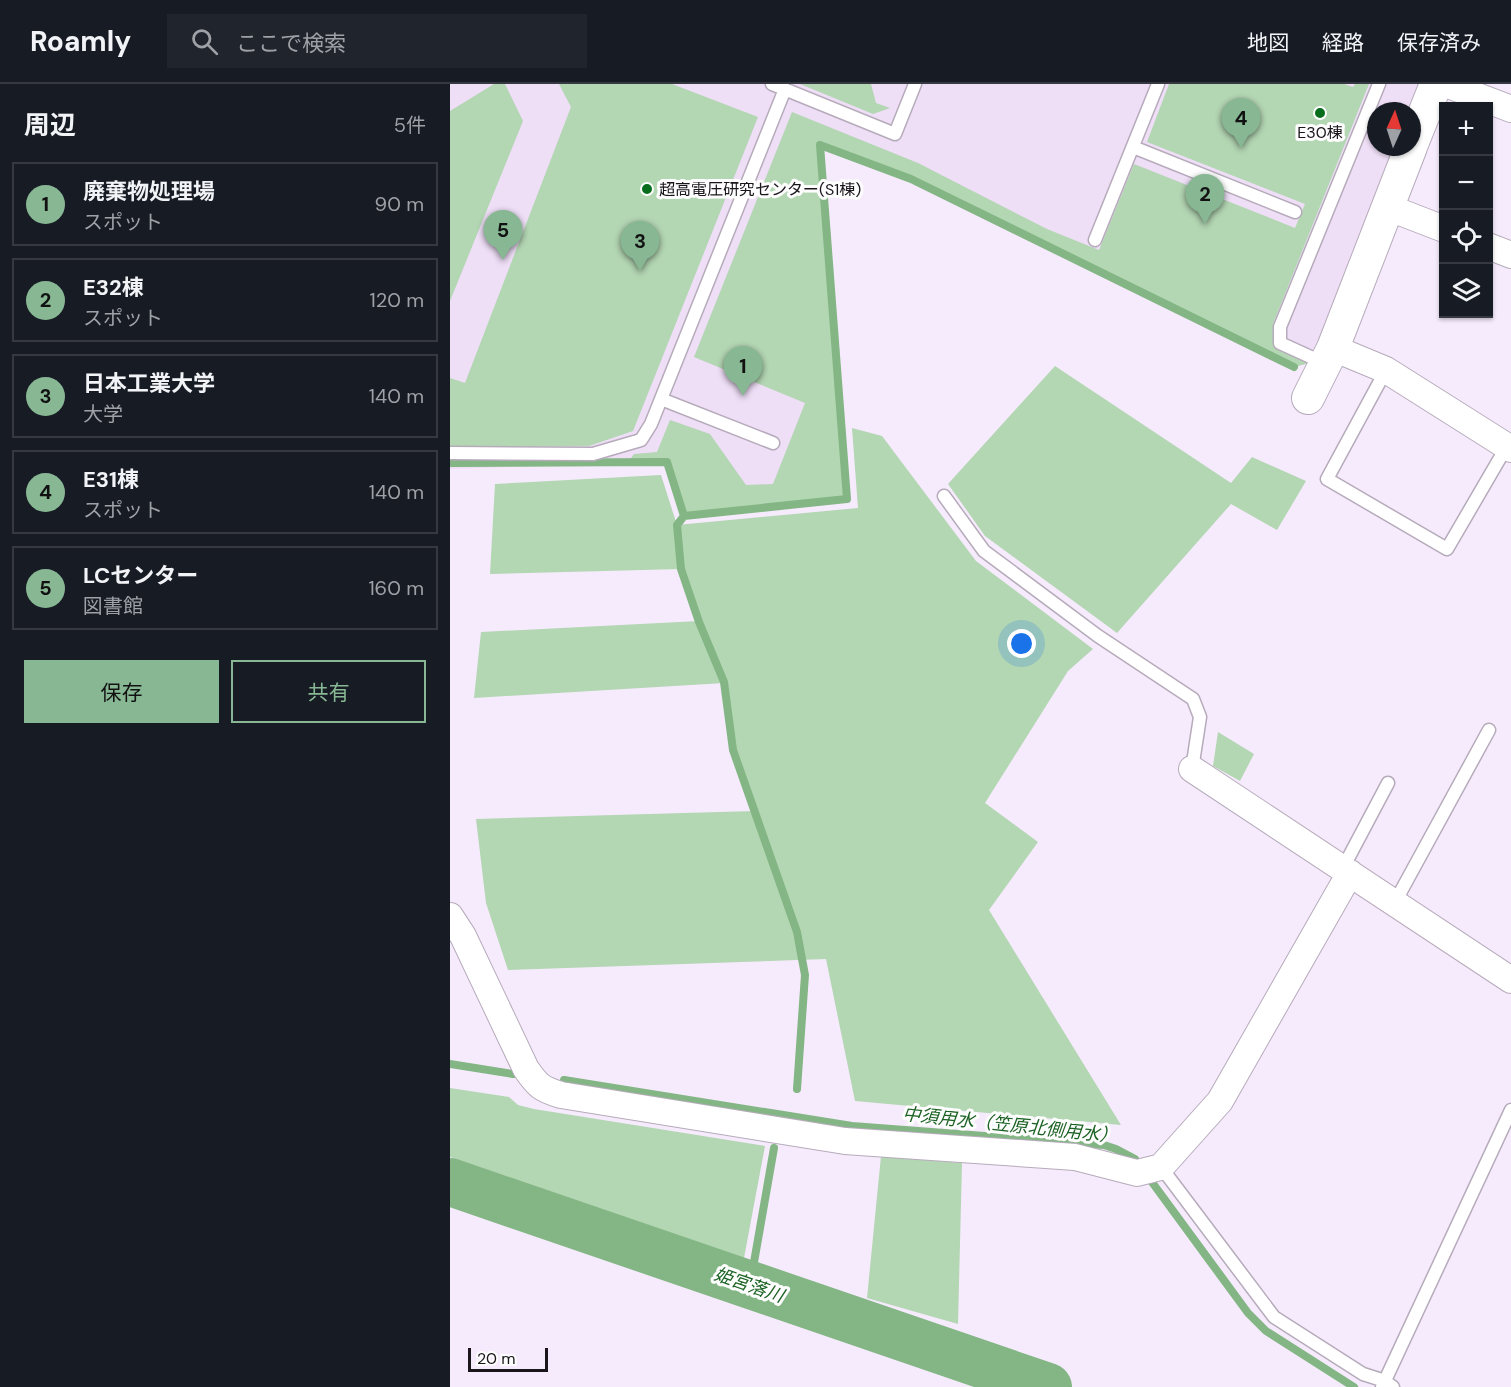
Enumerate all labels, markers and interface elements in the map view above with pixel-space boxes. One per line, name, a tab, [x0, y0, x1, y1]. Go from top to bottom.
search box	[167, 14, 587, 68]
text: Roamly	[30, 23, 131, 60]
icon: search	[188, 25, 221, 58]
text: ここで検索	[236, 29, 346, 58]
text: 地図	[1247, 29, 1289, 57]
text: 経路	[1322, 29, 1364, 57]
text: 保存済み	[1397, 29, 1481, 57]
pin: 4	[1222, 98, 1260, 148]
north arrow	[1367, 102, 1421, 156]
map controls	[1439, 102, 1493, 318]
button: +	[1439, 102, 1493, 156]
marker: E30棟	[1313, 106, 1327, 120]
text: 周辺	[24, 108, 76, 142]
text: 5件	[394, 112, 426, 138]
place label: E30棟	[1297, 122, 1343, 143]
button: −	[1439, 156, 1493, 210]
pin: 2	[1186, 174, 1224, 224]
text: 廃棄物処理場	[83, 177, 215, 206]
place label: 超高電圧研究センター(S1棟)	[659, 179, 861, 200]
marker: 超高電圧研究センター(S1棟)	[640, 182, 654, 196]
text: 1	[42, 191, 49, 217]
text: 90 m	[375, 191, 424, 217]
text: スポット	[83, 209, 163, 235]
pin: 5	[484, 210, 522, 260]
button: locate	[1439, 210, 1493, 264]
pin: 3	[620, 222, 660, 271]
button: layers	[1439, 264, 1493, 318]
text: E32棟	[83, 273, 144, 302]
text: 2	[40, 287, 51, 313]
text: 120 m	[370, 287, 424, 313]
text: スポット	[83, 305, 163, 331]
pin: 1	[724, 346, 762, 396]
text: 日本工業大学	[83, 369, 215, 398]
text: 3	[39, 383, 52, 409]
text: 140 m	[369, 383, 424, 409]
text: 大学	[83, 401, 123, 427]
text: E31棟	[83, 465, 139, 494]
text: 4	[39, 479, 52, 505]
text: 140 m	[369, 479, 424, 505]
text: スポット	[83, 497, 163, 523]
text: LCセンター	[83, 561, 198, 590]
text: 5	[39, 575, 52, 601]
text: 160 m	[368, 575, 424, 601]
text: 図書館	[83, 593, 143, 619]
your location	[1007, 629, 1036, 658]
button: 保存	[24, 660, 219, 723]
button: 共有	[231, 660, 426, 723]
water label: 中須用水（笠原北側用水）	[901, 1102, 1119, 1148]
water label: 姫宮落川	[711, 1262, 789, 1309]
scale bar	[468, 1345, 548, 1372]
text: 20 m	[477, 1348, 516, 1369]

